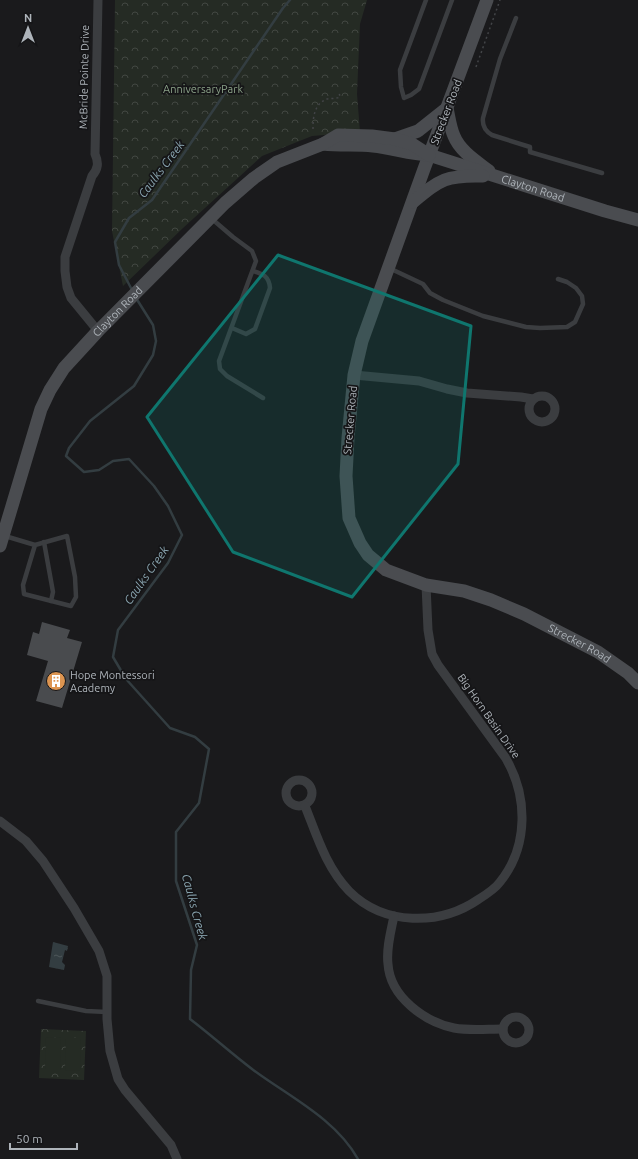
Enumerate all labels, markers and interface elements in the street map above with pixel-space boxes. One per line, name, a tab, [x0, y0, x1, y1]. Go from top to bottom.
north arrow	[8, 8, 48, 48]
text: N	[24, 12, 32, 24]
street label: McBride Pointe Drive	[77, 25, 91, 129]
street label: Strecker Road	[428, 78, 464, 146]
park label: AnniversaryPark	[163, 83, 243, 95]
water label: Caulks Creek	[135, 137, 187, 200]
street label: Clayton Road	[500, 172, 566, 204]
street label: Clayton Road	[90, 284, 145, 339]
street label: Strecker Road	[341, 385, 359, 455]
water label: Caulks Creek	[121, 543, 171, 607]
street label: Strecker Road	[546, 622, 613, 665]
place label: Hope Montessori Academy	[70, 669, 155, 694]
building icon: Hope Montessori Academy	[45, 670, 67, 692]
street label: Big Horn Basin Drive	[455, 671, 523, 761]
water label: Caulks Creek	[180, 872, 210, 942]
scale bar	[10, 1125, 77, 1151]
text: 50 m	[16, 1132, 43, 1145]

